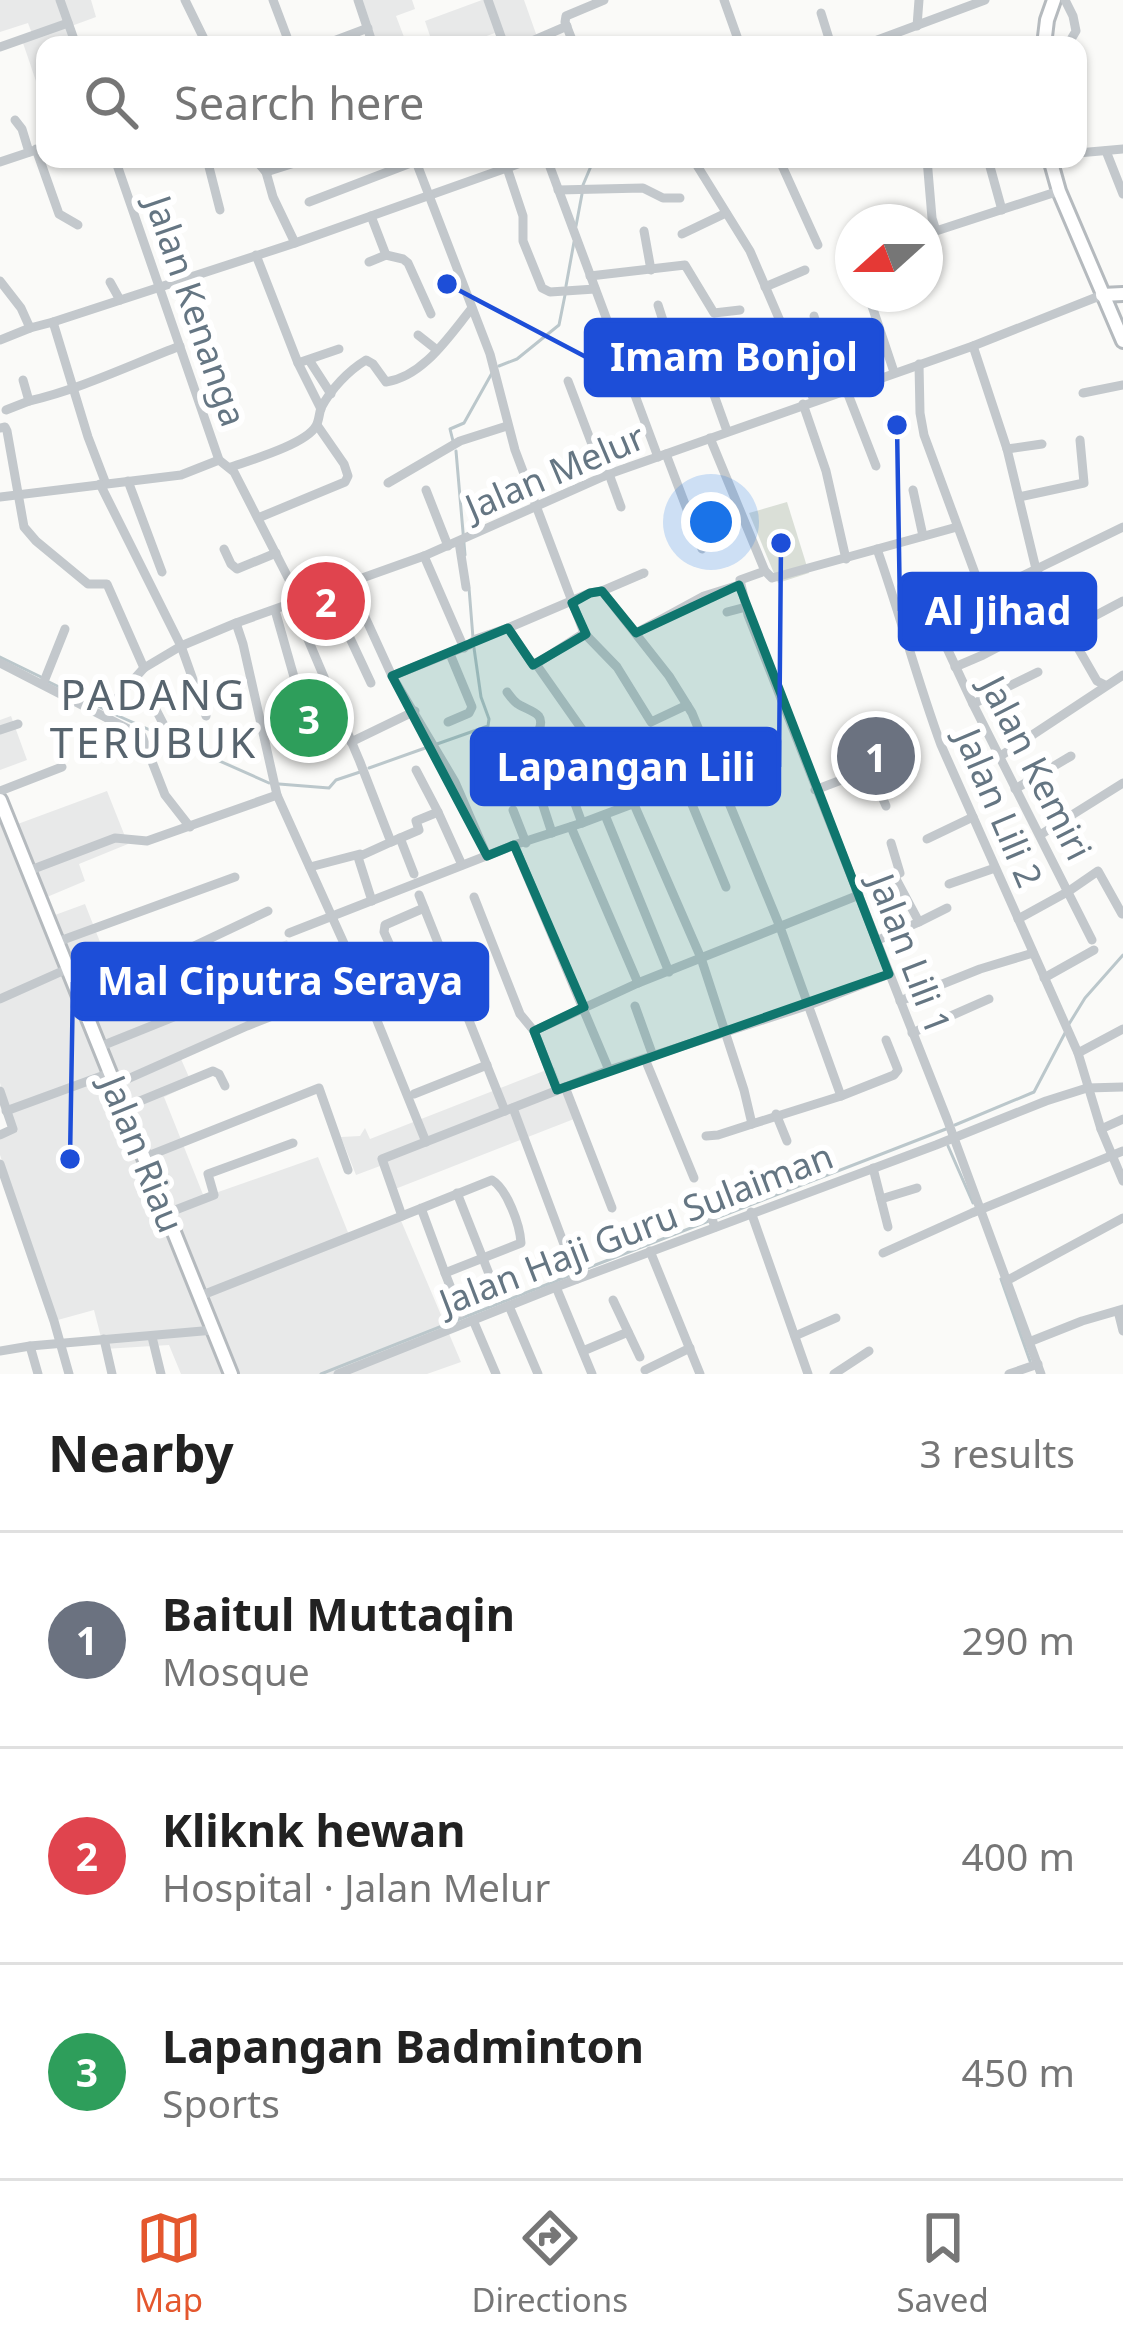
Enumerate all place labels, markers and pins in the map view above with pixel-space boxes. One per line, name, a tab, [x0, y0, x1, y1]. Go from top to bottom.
callout: Imam Bonjol	[586, 320, 882, 395]
pin: 2	[287, 556, 365, 646]
callout: Al Jihad	[900, 574, 1095, 649]
pin: 3	[270, 673, 348, 763]
pin: 1	[837, 711, 915, 801]
callout: Lapangan Lili	[472, 729, 779, 804]
callout: Mal Ciputra Seraya	[73, 944, 487, 1019]

